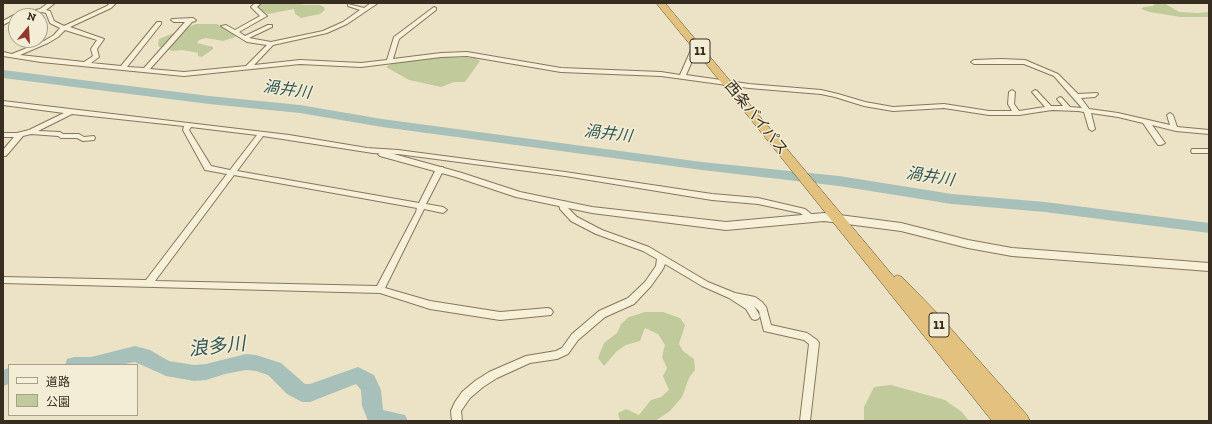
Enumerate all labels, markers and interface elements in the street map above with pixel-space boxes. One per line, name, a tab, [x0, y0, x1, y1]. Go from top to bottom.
north arrow	[8, 8, 48, 48]
text: N	[26, 10, 38, 25]
road number: 11	[690, 39, 710, 63]
water label: 渦井川	[262, 77, 312, 103]
street label: 西条バイパス	[721, 77, 791, 159]
water label: 渦井川	[583, 122, 633, 146]
water label: 渦井川	[905, 164, 955, 190]
road number: 11	[929, 313, 949, 337]
water label: 浪多川	[187, 333, 247, 361]
legend	[8, 364, 138, 416]
text: 道路	[46, 375, 70, 389]
text: 公園	[46, 395, 70, 409]

